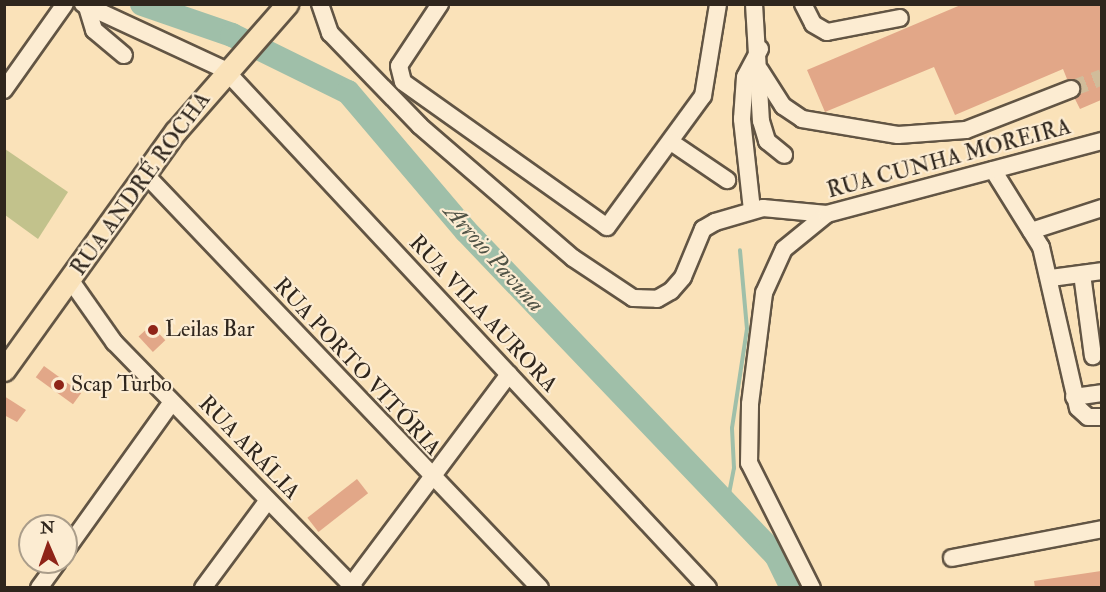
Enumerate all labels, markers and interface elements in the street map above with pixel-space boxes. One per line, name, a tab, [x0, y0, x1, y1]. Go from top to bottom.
street label: RUA ANDRÉ ROCHA	[66, 87, 216, 281]
street label: RUA CUNHA MOREIRA	[824, 114, 1074, 204]
water label: Arroio Pavuna	[438, 198, 550, 318]
street label: RUA VILA AURORA	[403, 230, 563, 398]
street label: RUA PORTO VITÓRIA	[268, 273, 446, 461]
place label: Leilas Bar	[165, 317, 255, 343]
marker: Leilas Bar	[146, 323, 160, 337]
place label: Scap Turbo	[71, 372, 172, 398]
marker: Scap Turbo	[52, 378, 66, 392]
street label: RUA ARÁLIA	[193, 391, 305, 505]
north arrow	[18, 514, 78, 574]
text: N	[40, 518, 55, 538]

